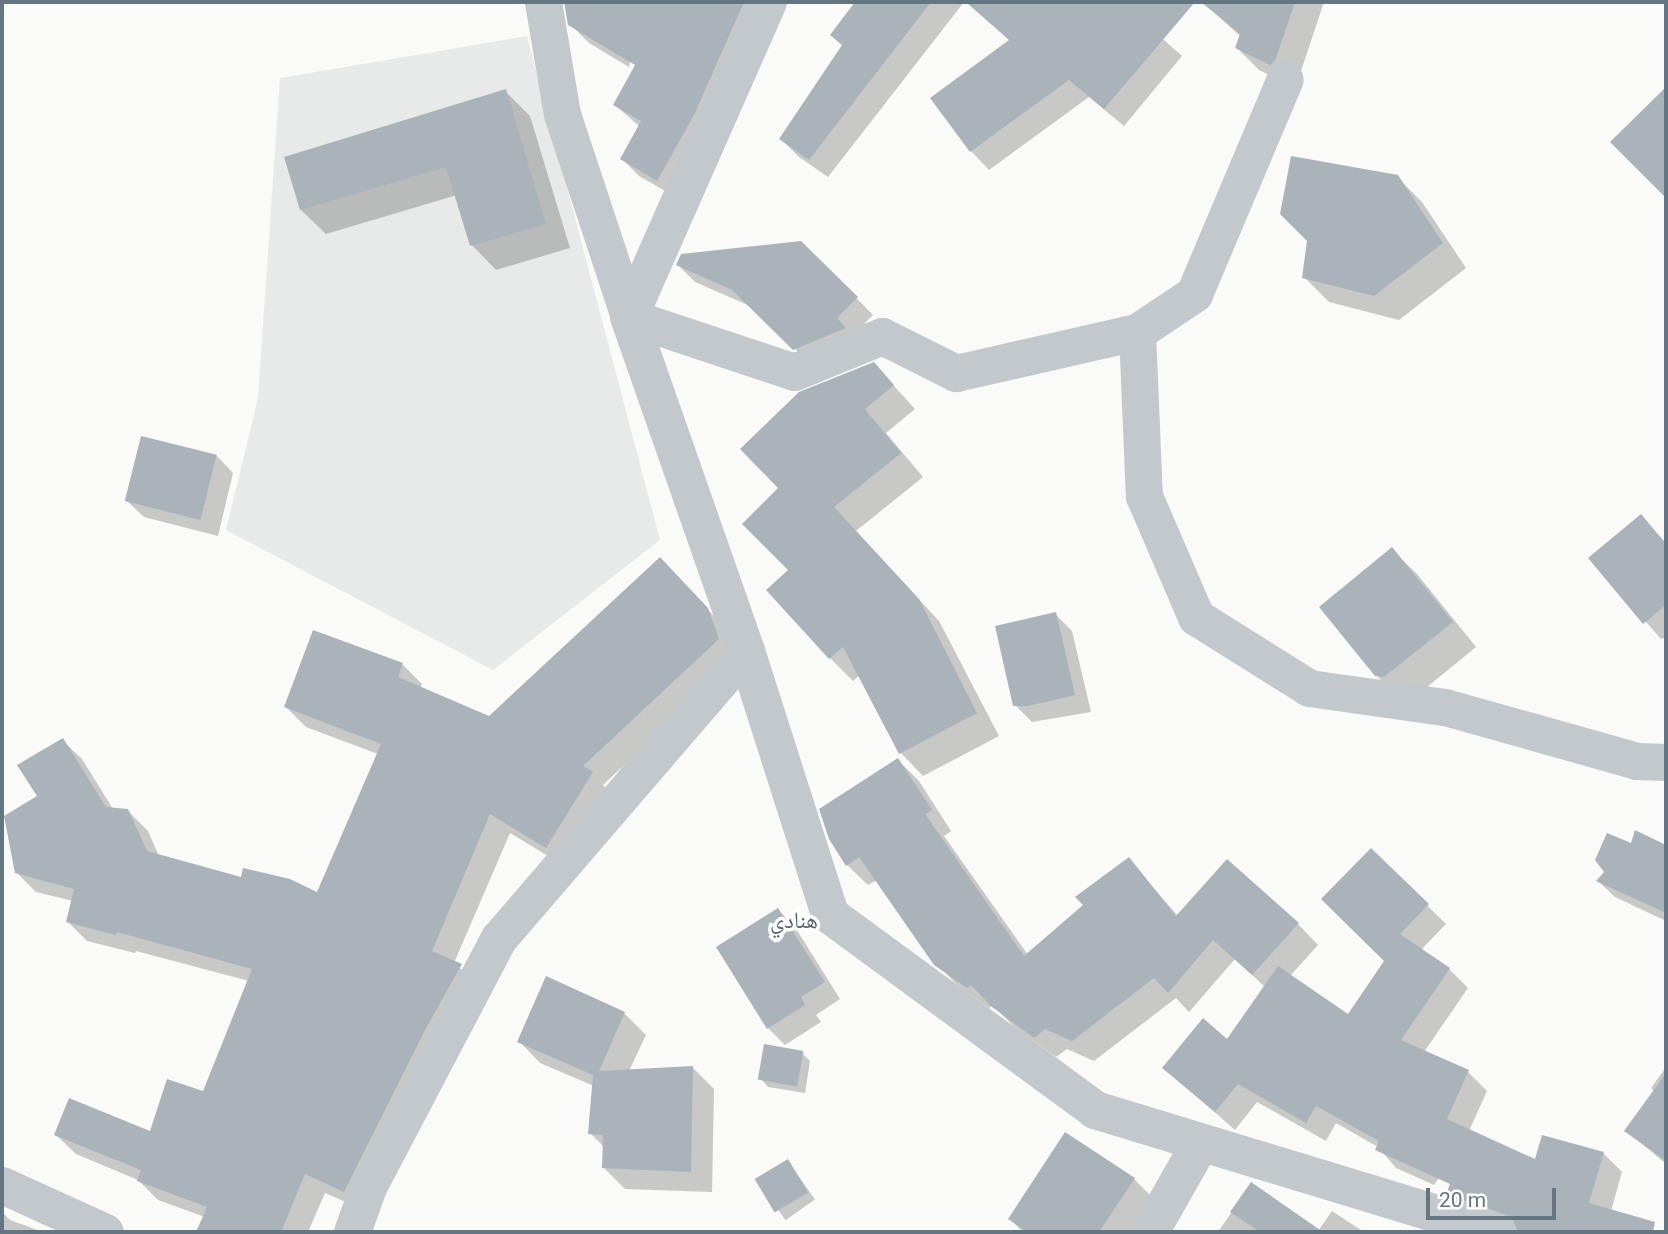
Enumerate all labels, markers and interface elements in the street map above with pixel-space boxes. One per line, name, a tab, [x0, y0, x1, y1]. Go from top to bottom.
district label: هنادي	[770, 907, 818, 935]
scale bar	[1430, 1174, 1560, 1218]
text: 20 m	[1439, 1188, 1486, 1212]

